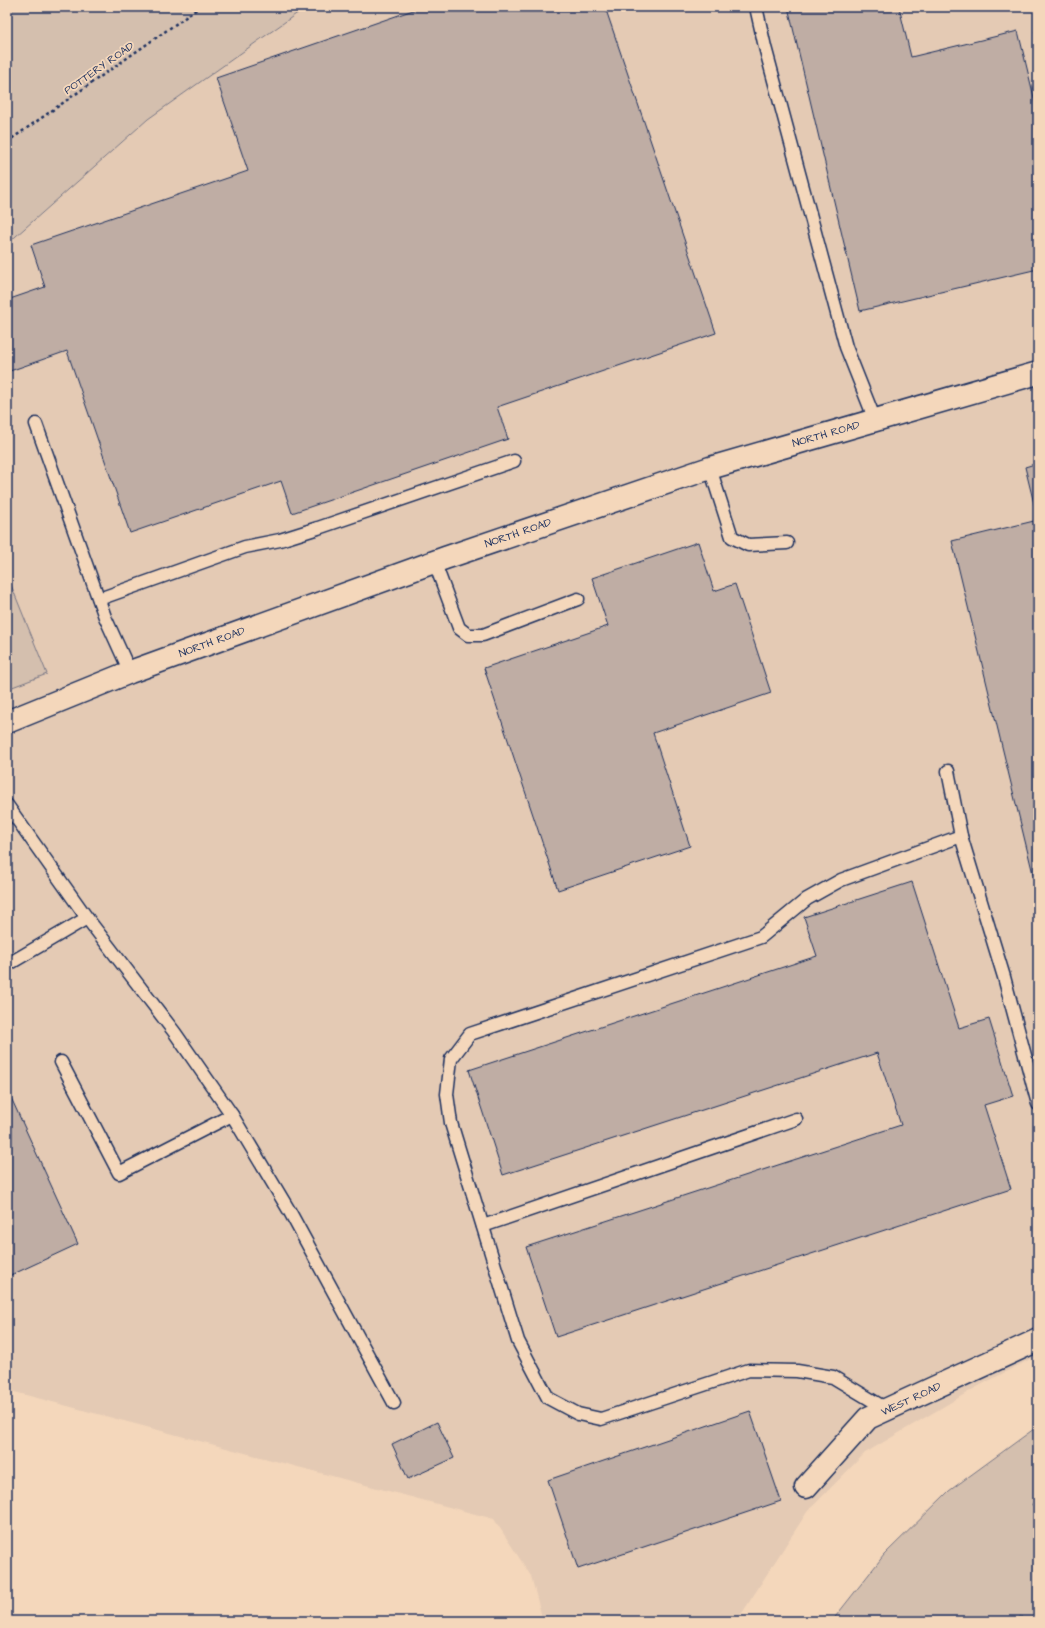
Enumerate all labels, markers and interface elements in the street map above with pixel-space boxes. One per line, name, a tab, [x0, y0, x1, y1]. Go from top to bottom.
street label: POTTERY ROAD	[61, 38, 137, 98]
street label: NORTH ROAD	[791, 417, 861, 451]
street label: NORTH ROAD	[483, 515, 553, 551]
street label: NORTH ROAD	[177, 623, 247, 661]
street label: WEST ROAD	[879, 1379, 943, 1419]

